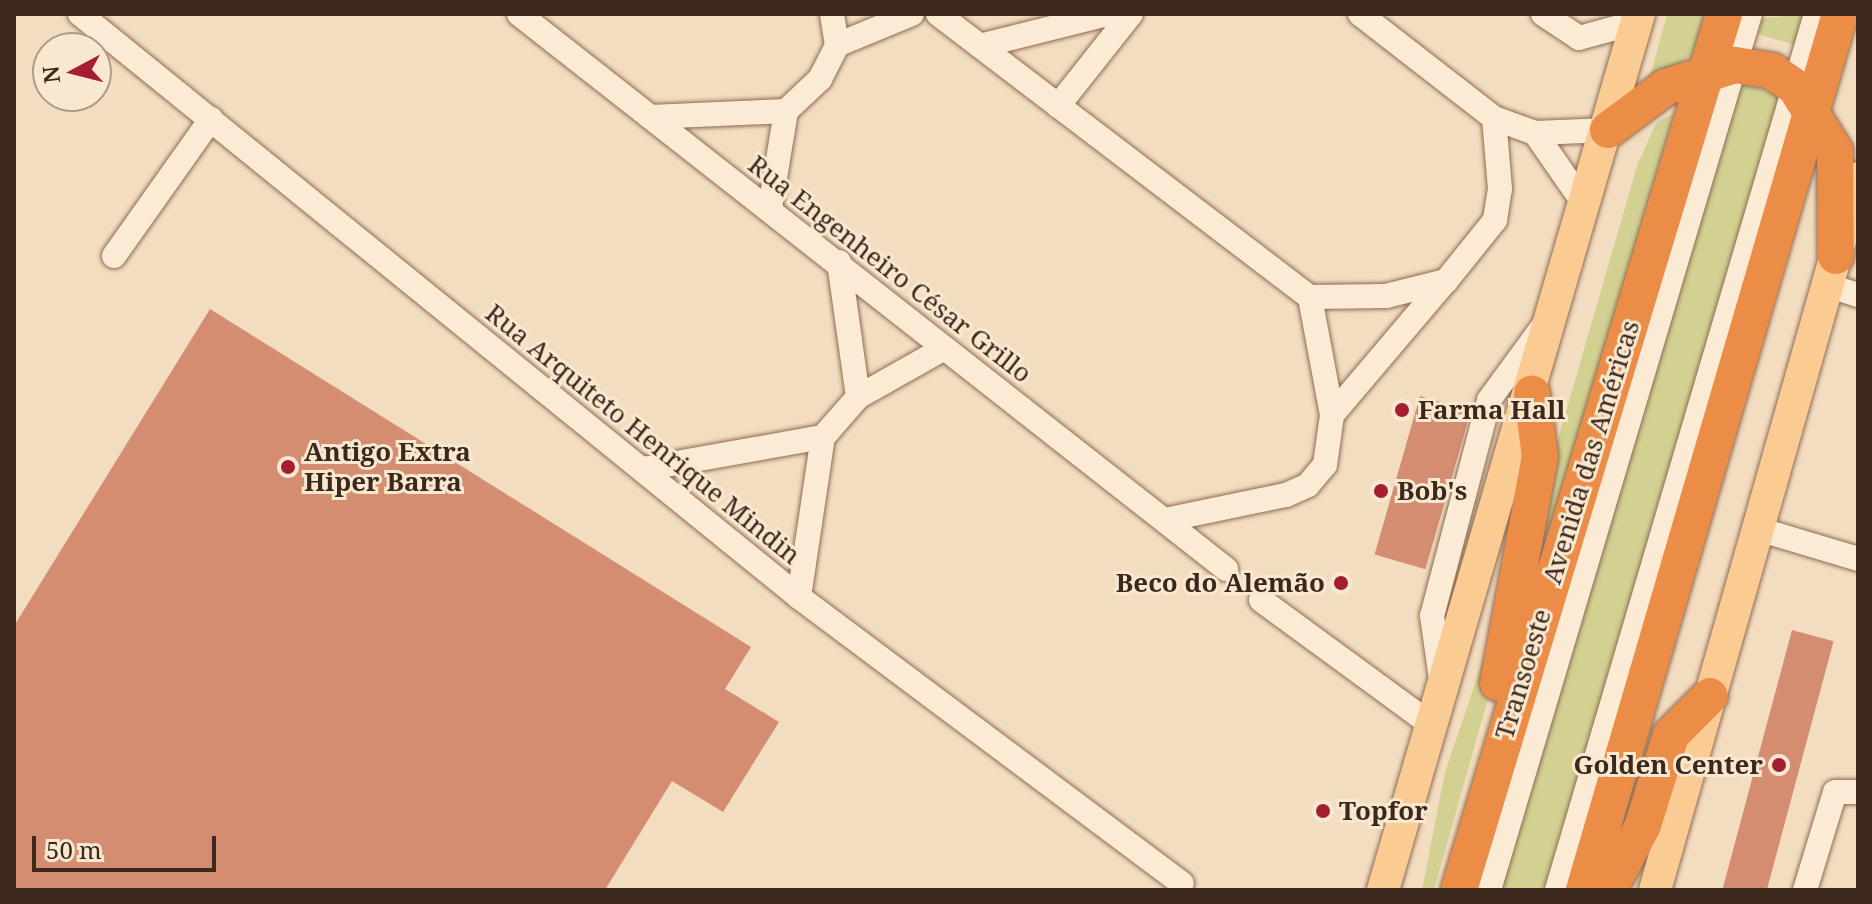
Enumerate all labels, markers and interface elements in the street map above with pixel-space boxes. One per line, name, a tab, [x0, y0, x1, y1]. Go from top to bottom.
north arrow	[32, 32, 112, 112]
text: N	[34, 64, 66, 85]
street label: Rua Engenheiro César Grillo	[742, 149, 1038, 389]
street label: Rua Arquiteto Henrique Mindin	[479, 297, 807, 571]
street label: Avenida das Américas	[1536, 317, 1646, 587]
place label: Farma Hall	[1418, 394, 1565, 426]
marker: Farma Hall	[1393, 401, 1411, 419]
place label: Antigo Extra Hiper Barra	[304, 436, 471, 498]
marker: Antigo Extra Hiper Barra	[279, 458, 297, 476]
place label: Bob's	[1397, 475, 1467, 507]
marker: Bob's	[1372, 482, 1390, 500]
place label: Beco do Alemão	[1116, 567, 1325, 599]
marker: Beco do Alemão	[1332, 574, 1350, 592]
street label: Transoeste	[1488, 605, 1558, 743]
place label: Golden Center	[1573, 749, 1763, 781]
marker: Golden Center	[1770, 756, 1788, 774]
place label: Topfor	[1339, 795, 1428, 827]
marker: Topfor	[1314, 802, 1332, 820]
scale bar	[36, 820, 220, 870]
text: 50 m	[46, 833, 102, 866]

